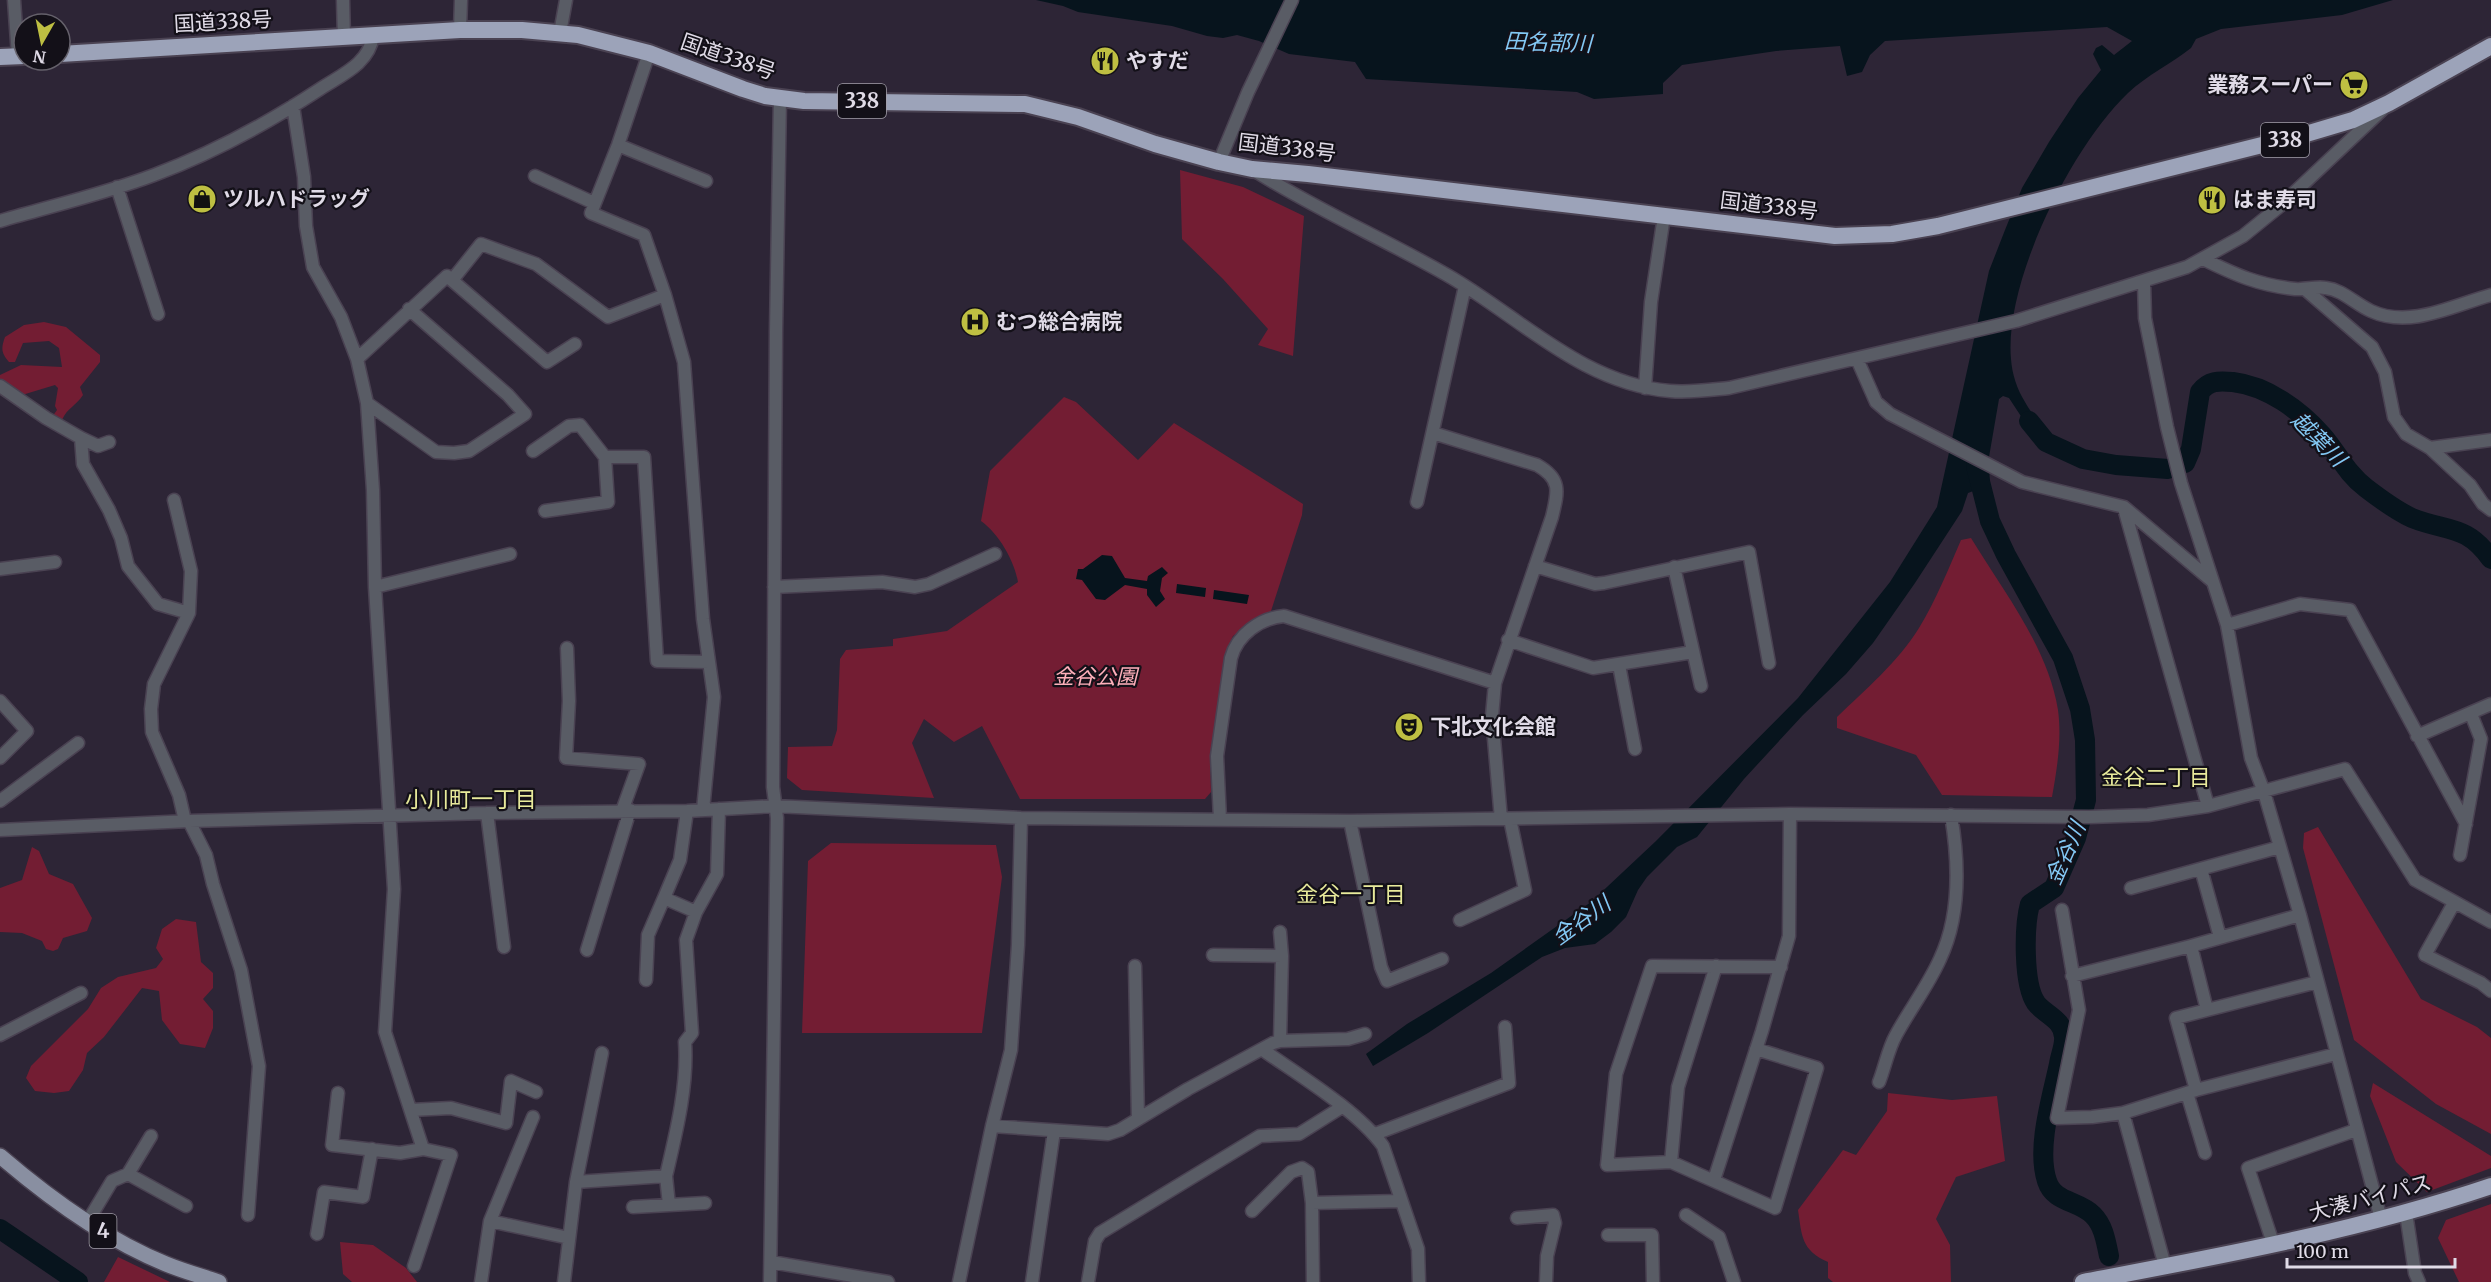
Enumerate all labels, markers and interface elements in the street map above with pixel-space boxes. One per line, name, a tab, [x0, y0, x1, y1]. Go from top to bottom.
street label: 国道338号	[173, 5, 273, 38]
north arrow	[12, 12, 72, 72]
water label: 田名部川	[1504, 26, 1594, 58]
street label: 国道338号	[677, 28, 779, 85]
restaurant icon: やすだ	[1089, 45, 1121, 77]
text: N	[31, 46, 47, 68]
place label: やすだ	[1126, 47, 1189, 74]
supermarket icon: 業務スーパー	[2338, 69, 2370, 101]
place label: 業務スーパー	[2207, 71, 2333, 98]
road number: 338	[838, 84, 886, 118]
road number: 338	[2261, 123, 2309, 157]
street label: 国道338号	[1237, 128, 1338, 167]
shop icon: ツルハドラッグ	[186, 183, 218, 215]
restaurant icon: はま寿司	[2196, 184, 2228, 216]
place label: ツルハドラッグ	[223, 185, 370, 212]
street label: 国道338号	[1719, 186, 1820, 225]
place label: はま寿司	[2233, 186, 2317, 213]
hospital icon: むつ総合病院	[959, 306, 991, 338]
place label: むつ総合病院	[996, 308, 1122, 335]
water label: 越葉川	[2286, 406, 2354, 474]
park label: 金谷公園	[1053, 663, 1140, 690]
theatre icon: 下北文化会館	[1393, 711, 1425, 743]
place label: 下北文化会館	[1430, 713, 1556, 740]
district label: 金谷二丁目	[2101, 763, 2211, 791]
district label: 小川町一丁目	[405, 785, 537, 813]
water label: 金谷川	[2039, 815, 2092, 889]
district label: 金谷一丁目	[1296, 880, 1406, 908]
water label: 金谷川	[1546, 888, 1618, 951]
street label: 大湊バイパス	[2306, 1168, 2434, 1227]
road number: 4	[90, 1214, 116, 1248]
scale bar	[2287, 1231, 2455, 1269]
text: 100 m	[2296, 1240, 2349, 1263]

